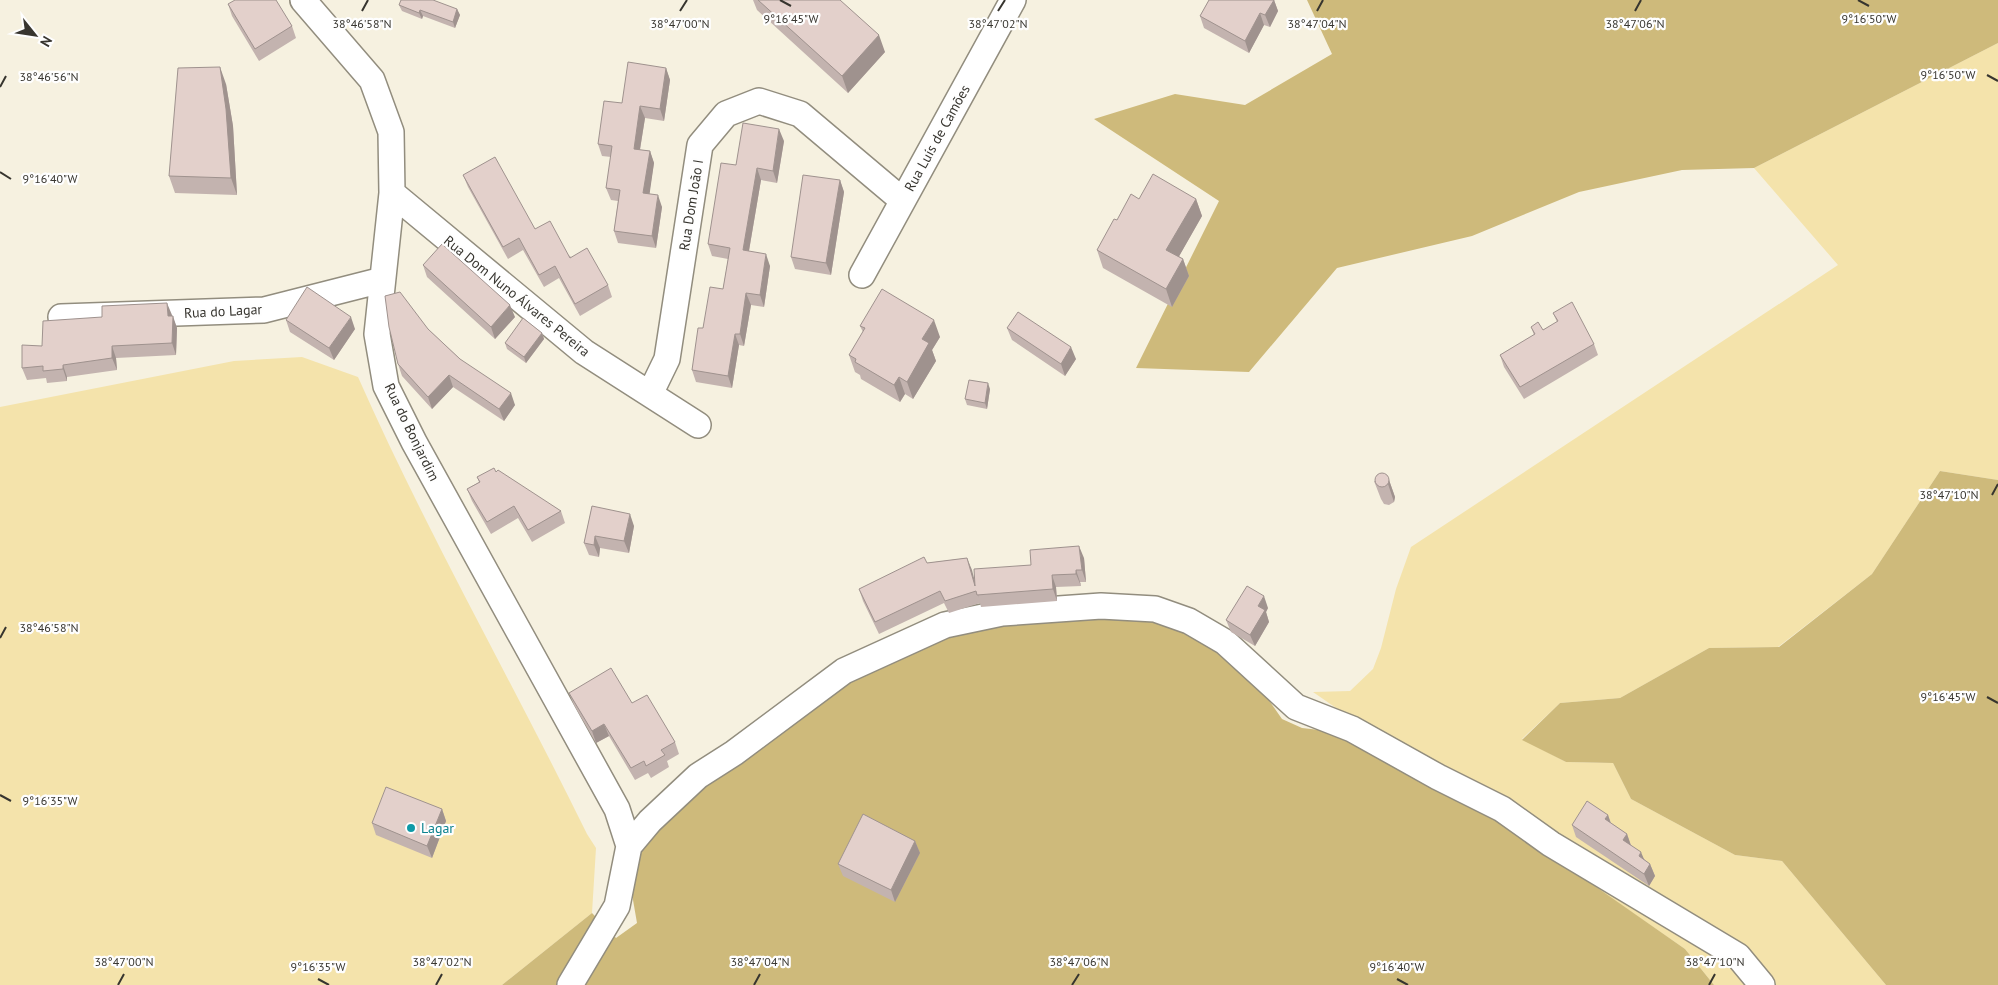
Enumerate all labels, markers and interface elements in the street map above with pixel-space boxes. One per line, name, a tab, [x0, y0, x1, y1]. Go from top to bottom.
north arrow	[10, 10, 60, 60]
text: 9°16'45"W	[764, 11, 818, 26]
text: 9°16'50"W	[1842, 11, 1896, 26]
text: 38°46'58"N	[332, 16, 392, 31]
text: 38°47'00"N	[650, 16, 710, 31]
text: 38°47'02"N	[968, 16, 1028, 31]
text: 38°47'04"N	[1287, 16, 1347, 31]
text: 38°47'06"N	[1605, 16, 1665, 31]
text: N	[36, 33, 56, 50]
text: 9°16'50"W	[1921, 67, 1975, 82]
text: 38°46'56"N	[19, 69, 79, 84]
street label: Rua Luís de Camões	[900, 81, 974, 195]
street label: Rua Dom João I	[675, 158, 707, 252]
text: 9°16'40"W	[23, 171, 77, 186]
street label: Rua Dom Nuno Álvares Pereira	[440, 231, 594, 361]
street label: Rua do Lagar	[183, 300, 263, 322]
street label: Rua do Bonjardim	[381, 380, 443, 484]
text: 38°47'10"N	[1919, 487, 1979, 502]
text: 38°46'58"N	[19, 620, 79, 635]
text: 9°16'45"W	[1921, 689, 1975, 704]
text: 9°16'35"W	[23, 793, 77, 808]
place label: Lagar	[421, 819, 454, 837]
marker: Lagar	[405, 822, 417, 834]
text: 38°47'00"N	[94, 954, 154, 969]
text: 38°47'02"N	[412, 954, 472, 969]
text: 38°47'04"N	[730, 954, 790, 969]
text: 38°47'06"N	[1049, 954, 1109, 969]
text: 38°47'10"N	[1685, 954, 1745, 969]
text: 9°16'35"W	[291, 959, 345, 974]
text: 9°16'40"W	[1370, 959, 1424, 974]

